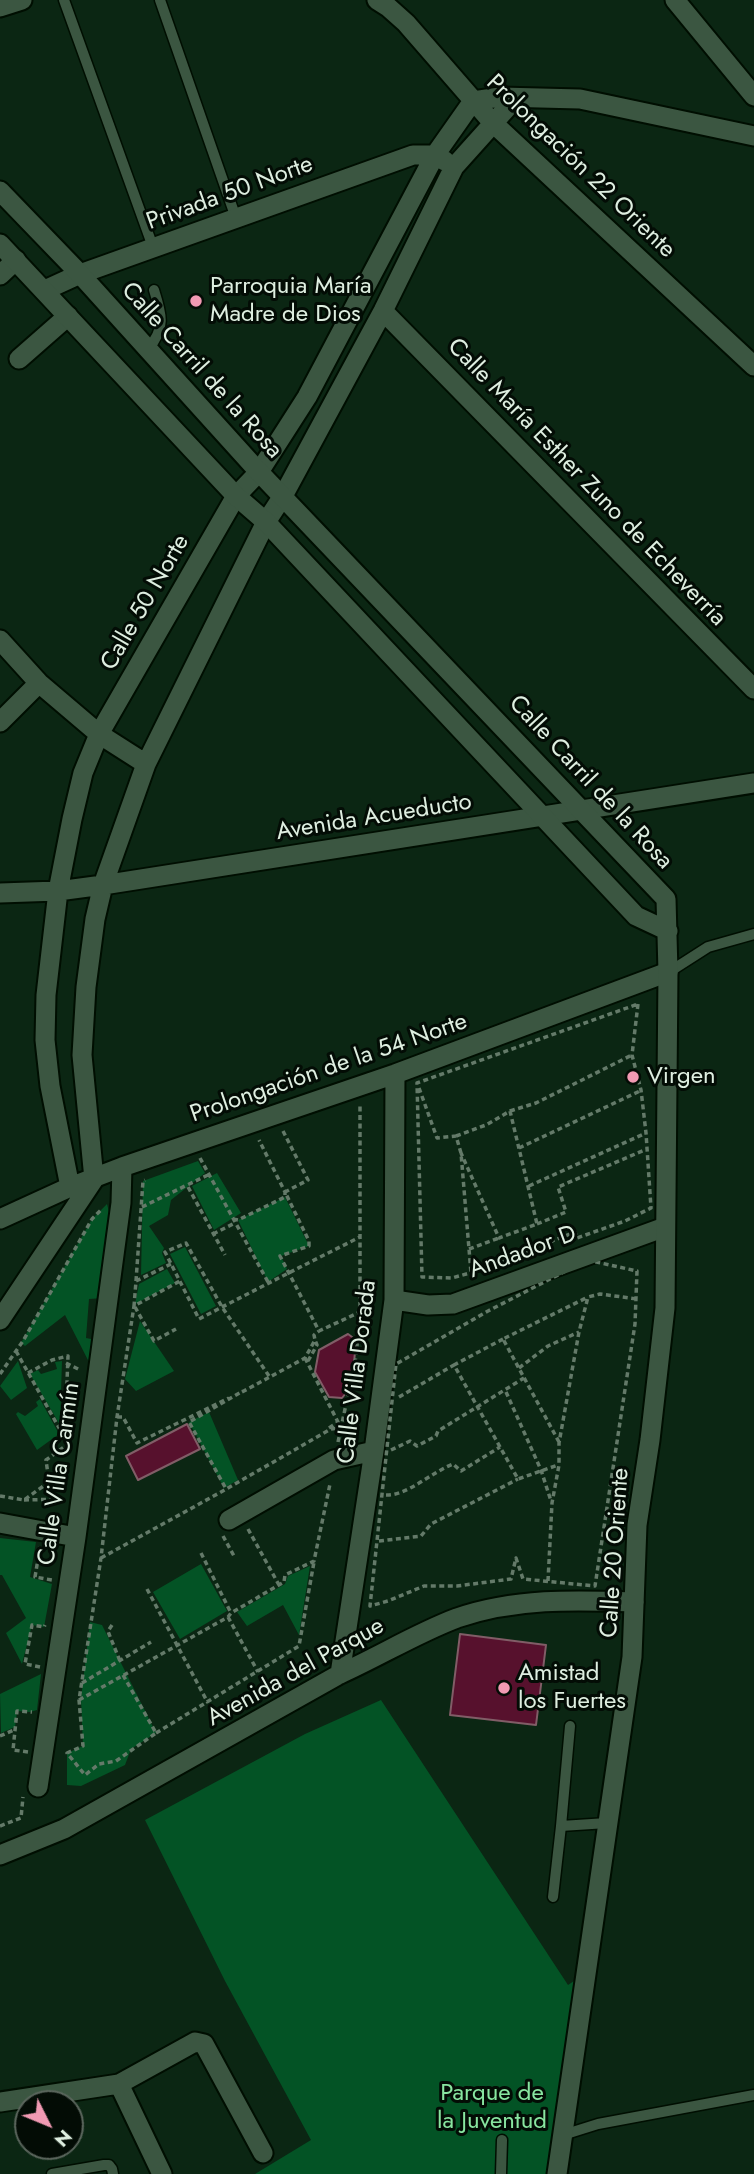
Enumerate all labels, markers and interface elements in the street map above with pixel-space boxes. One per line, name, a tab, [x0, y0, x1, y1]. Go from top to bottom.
street label: Prolongación 22 Oriente	[479, 69, 681, 265]
street label: Privada 50 Norte	[143, 151, 317, 237]
place label: Parroquia María Madre de Dios	[210, 273, 371, 329]
street label: Calle Carril de la Rosa	[114, 277, 288, 465]
marker: Parroquia María Madre de Dios	[188, 293, 204, 309]
street label: Calle María Esther Zuno de Echeverría	[441, 333, 731, 633]
street label: Calle 50 Norte	[96, 530, 196, 676]
street label: Calle Carril de la Rosa	[502, 690, 678, 876]
street label: Avenida Acueducto	[274, 788, 474, 848]
street label: Prolongación de la 54 Norte	[187, 1008, 471, 1130]
place label: Virgen	[647, 1063, 716, 1091]
marker: Virgen	[625, 1069, 641, 1085]
street label: Andador D	[465, 1220, 581, 1286]
street label: Calle Villa Dorada	[332, 1278, 384, 1466]
street label: Calle Villa Carmín	[33, 1381, 87, 1567]
street label: Calle 20 Oriente	[596, 1467, 636, 1639]
street label: Avenida del Parque	[203, 1612, 389, 1734]
place label: Amistad los Fuertes	[518, 1660, 626, 1716]
marker: Amistad los Fuertes	[496, 1680, 512, 1696]
park label: Parque de la Juventud	[437, 2080, 547, 2136]
north arrow	[14, 2090, 84, 2160]
text: N	[48, 2124, 78, 2153]

